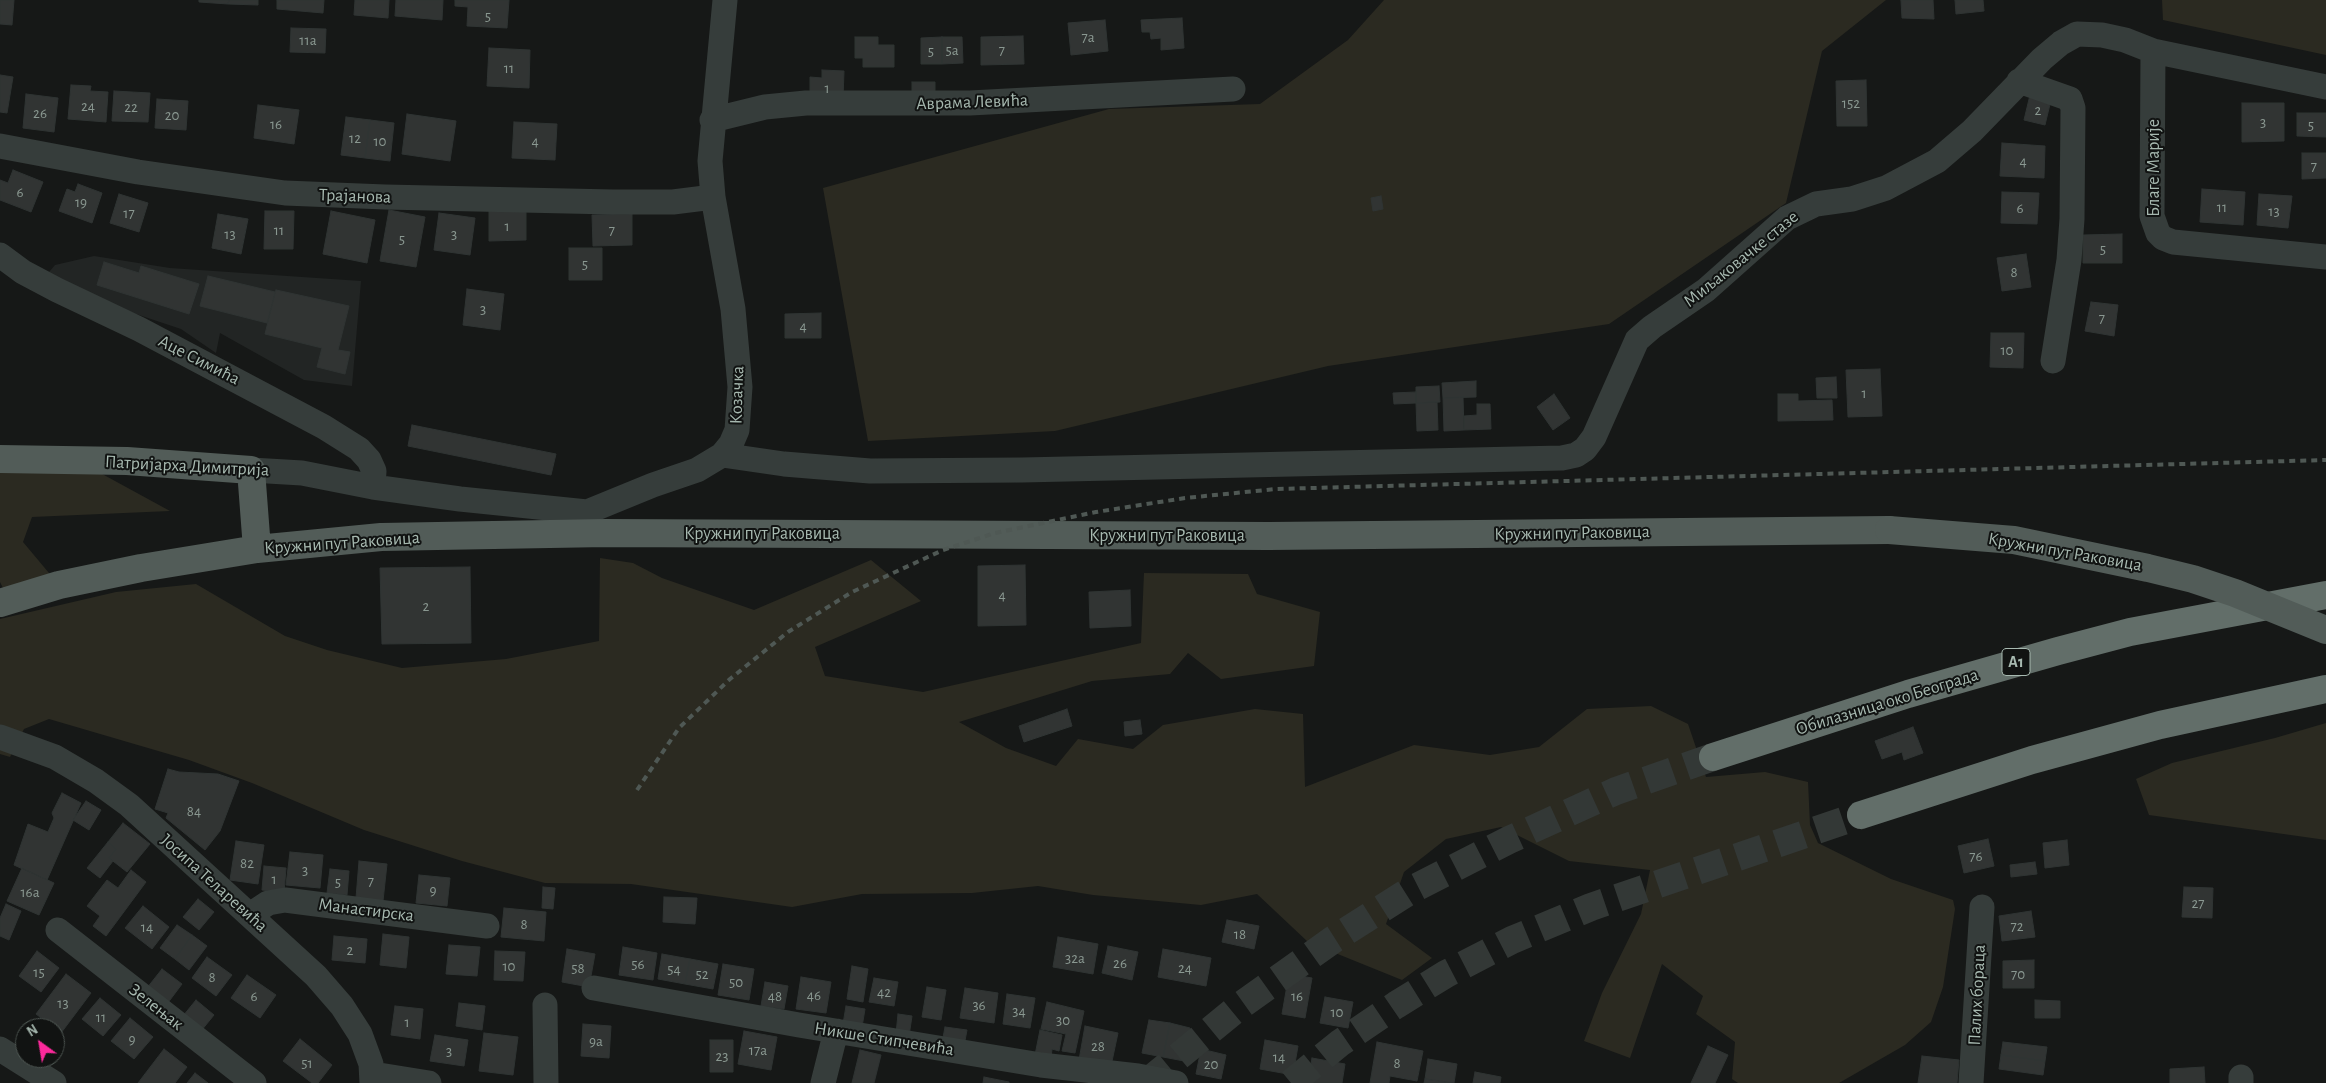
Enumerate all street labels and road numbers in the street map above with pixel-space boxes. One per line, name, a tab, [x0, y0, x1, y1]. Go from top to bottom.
street label: Аврама Левића	[916, 89, 1028, 115]
street label: Благе Марије	[2143, 119, 2165, 217]
street label: Трајанова	[318, 184, 392, 208]
street label: Миљаковачке стазе	[1679, 206, 1803, 312]
street label: Аце Симића	[155, 330, 243, 390]
street label: Козачка	[725, 365, 749, 425]
street label: Патријарха Димитрија	[104, 451, 270, 481]
street label: Кружни пут Раковица	[1494, 521, 1650, 545]
street label: Кружни пут Раковица	[684, 523, 840, 545]
street label: Кружни пут Раковица	[1089, 525, 1245, 547]
street label: Кружни пут Раковица	[263, 527, 421, 559]
street label: Кружни пут Раковица	[1986, 528, 2144, 576]
road number: A1	[2002, 649, 2030, 676]
street label: Обилазница око Београда	[1793, 664, 1981, 740]
street label: Јосипа Теларевића	[156, 829, 272, 937]
street label: Манастирска	[317, 893, 415, 927]
street label: Палих бораца	[1964, 944, 1990, 1046]
street label: Зелењак	[124, 979, 188, 1035]
street label: Никше Стипчевића	[813, 1017, 955, 1061]

